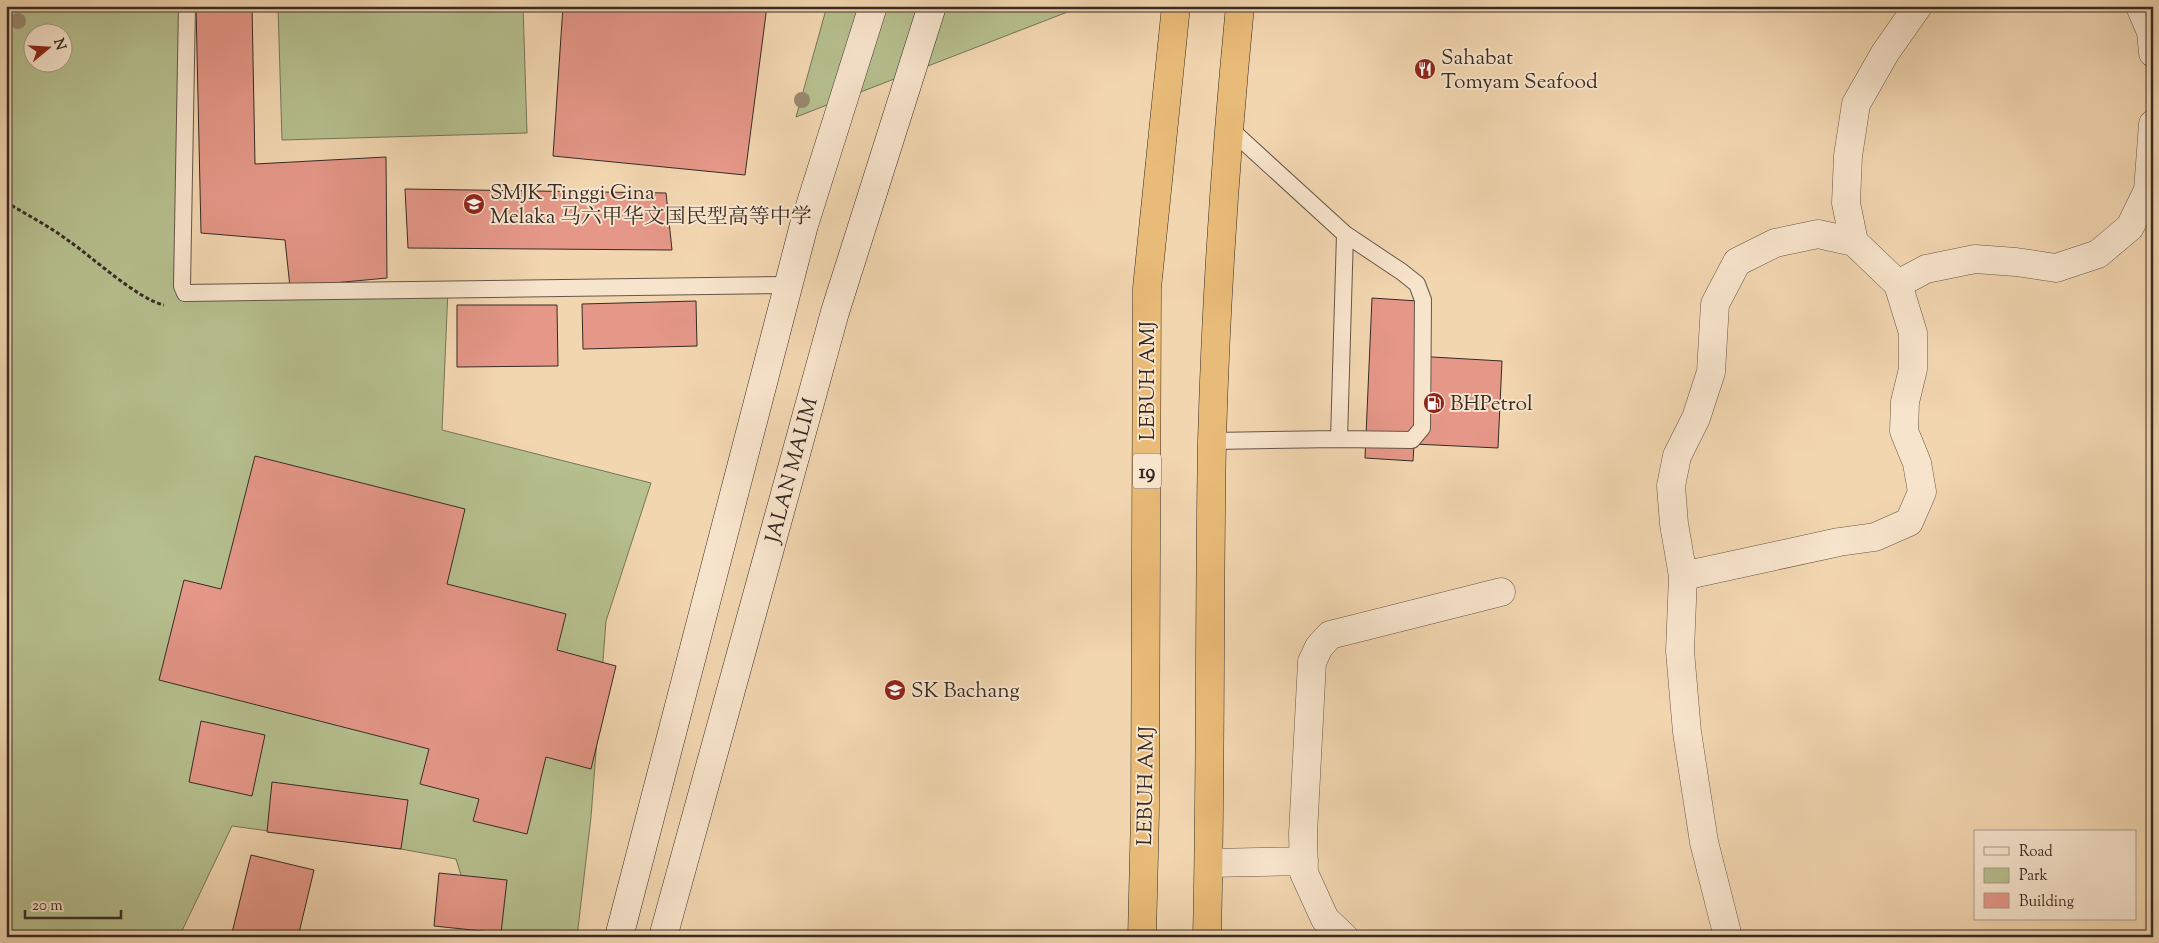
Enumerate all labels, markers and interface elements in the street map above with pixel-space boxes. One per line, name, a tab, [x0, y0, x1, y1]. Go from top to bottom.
north arrow	[22, 22, 72, 72]
text: N	[47, 36, 70, 53]
place label: Sahabat Tomyam Seafood	[1441, 44, 1598, 98]
restaurant icon: Sahabat Tomyam Seafood	[1413, 57, 1437, 81]
place label: SMJK Tinggi Cina Melaka 马六甲华文国民型高等中学	[490, 179, 812, 233]
school or university icon: SMJK Tinggi Cina Melaka 马六甲华文国民型高等中学	[462, 192, 486, 216]
street label: LEBUH AMJ	[1134, 321, 1164, 441]
place label: BHPetrol	[1450, 390, 1533, 420]
fuel station icon: BHPetrol	[1422, 391, 1446, 415]
street label: JALAN MALIM	[759, 395, 827, 547]
road number: 19	[1133, 454, 1161, 488]
place label: SK Bachang	[911, 677, 1020, 707]
school or university icon: SK Bachang	[883, 678, 907, 702]
street label: LEBUH AMJ	[1131, 726, 1163, 846]
legend	[1974, 830, 2136, 920]
text: Road	[2019, 842, 2053, 863]
text: Park	[2019, 866, 2048, 887]
scale bar	[25, 888, 121, 920]
text: Building	[2019, 892, 2074, 913]
text: 20 m	[32, 896, 63, 917]

